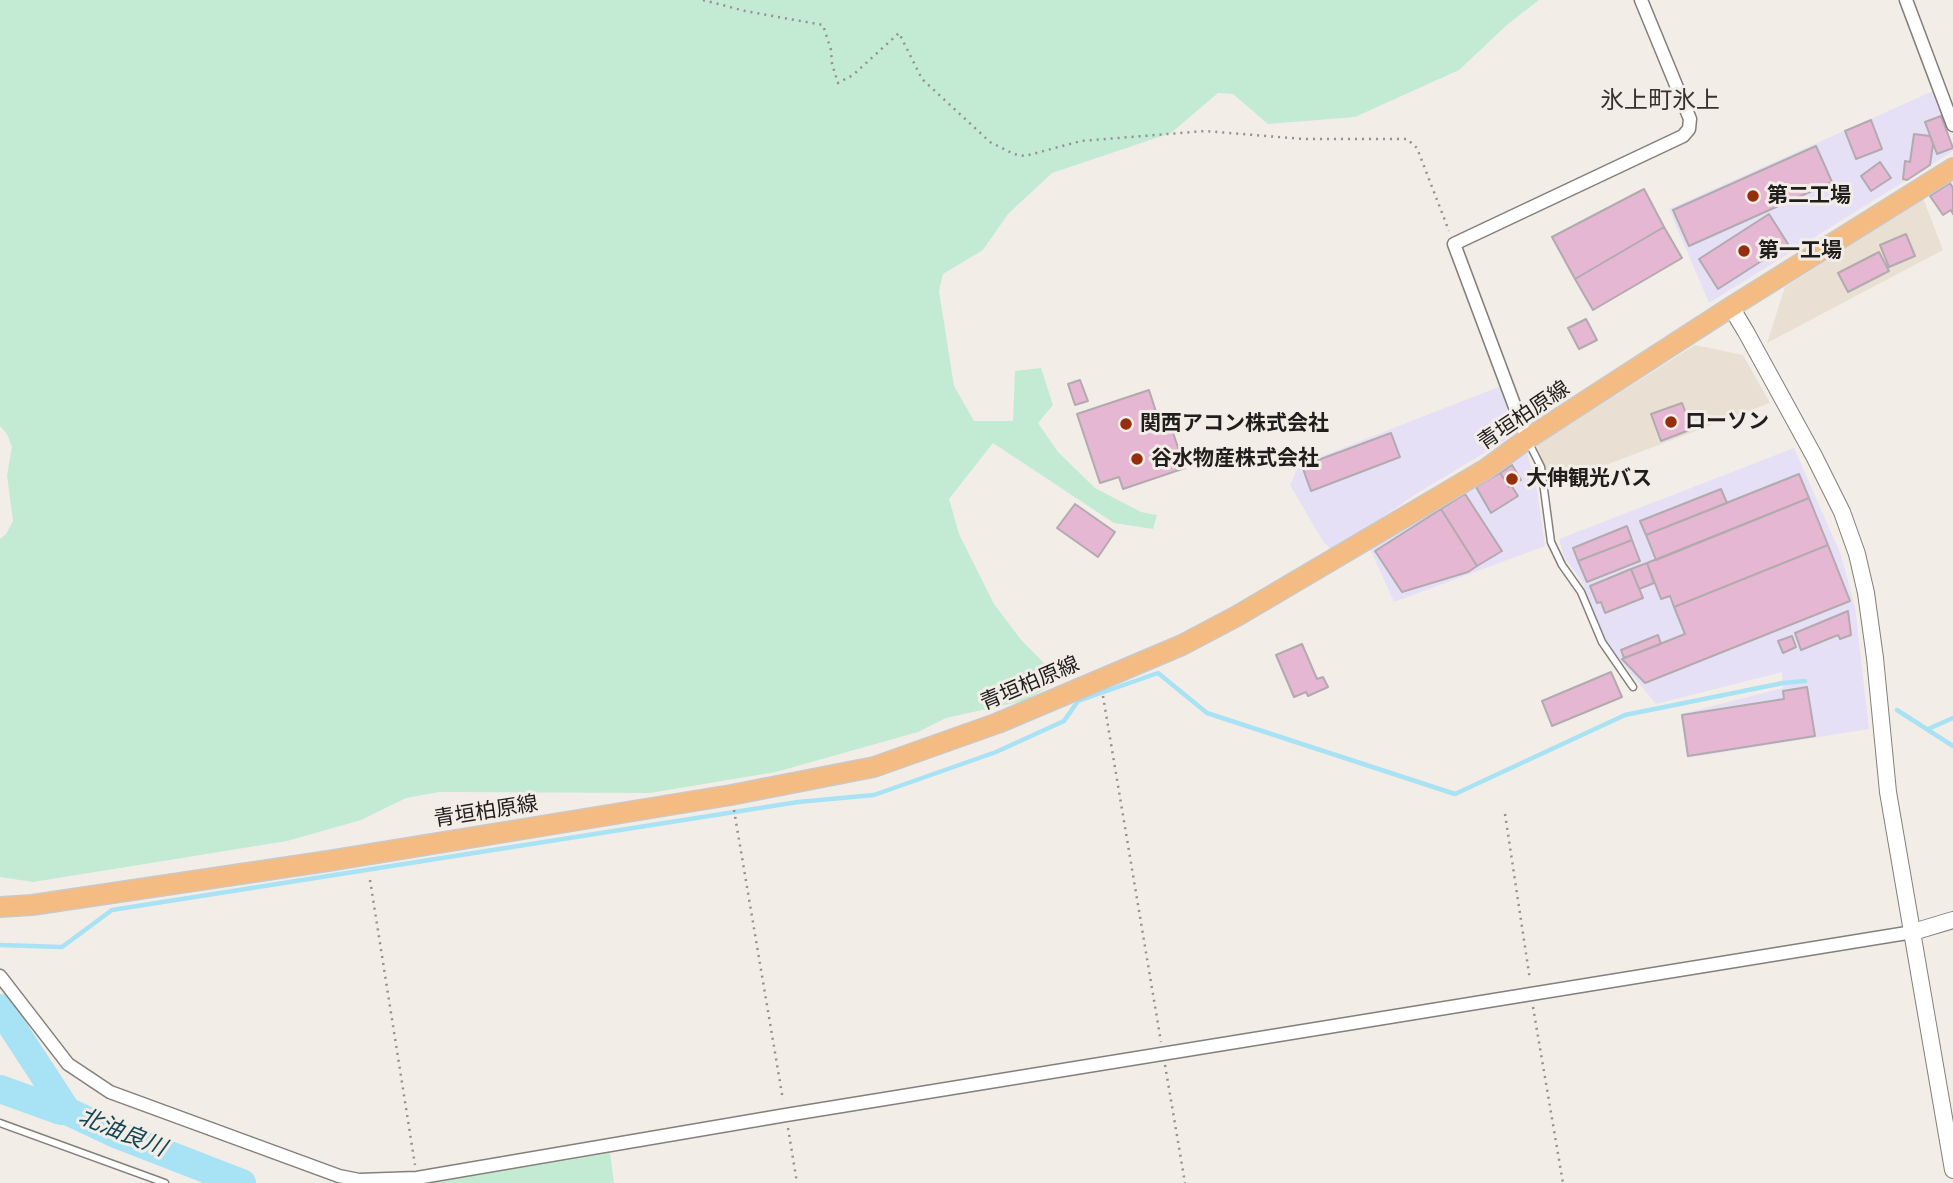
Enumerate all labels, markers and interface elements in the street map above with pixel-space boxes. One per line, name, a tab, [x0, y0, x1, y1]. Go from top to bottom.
district label: 氷上町氷上	[1600, 87, 1720, 115]
place label: 第二工場	[1767, 183, 1851, 209]
marker: 第二工場	[1745, 188, 1761, 204]
place label: 第一工場	[1758, 238, 1842, 264]
marker: 第一工場	[1736, 243, 1752, 259]
street label: 青垣柏原線	[1473, 376, 1575, 456]
place label: ローソン	[1685, 409, 1769, 435]
place label: 関西アコン株式会社	[1140, 411, 1329, 437]
marker: ローソン	[1663, 414, 1679, 430]
marker: 関西アコン株式会社	[1118, 416, 1134, 432]
place label: 谷水物産株式会社	[1151, 446, 1319, 472]
marker: 谷水物産株式会社	[1129, 451, 1145, 467]
place label: 大伸観光バス	[1526, 466, 1652, 492]
marker: 大伸観光バス	[1504, 471, 1520, 487]
street label: 青垣柏原線	[977, 652, 1083, 716]
street label: 青垣柏原線	[432, 791, 540, 833]
water label: 北油良川	[74, 1103, 170, 1163]

